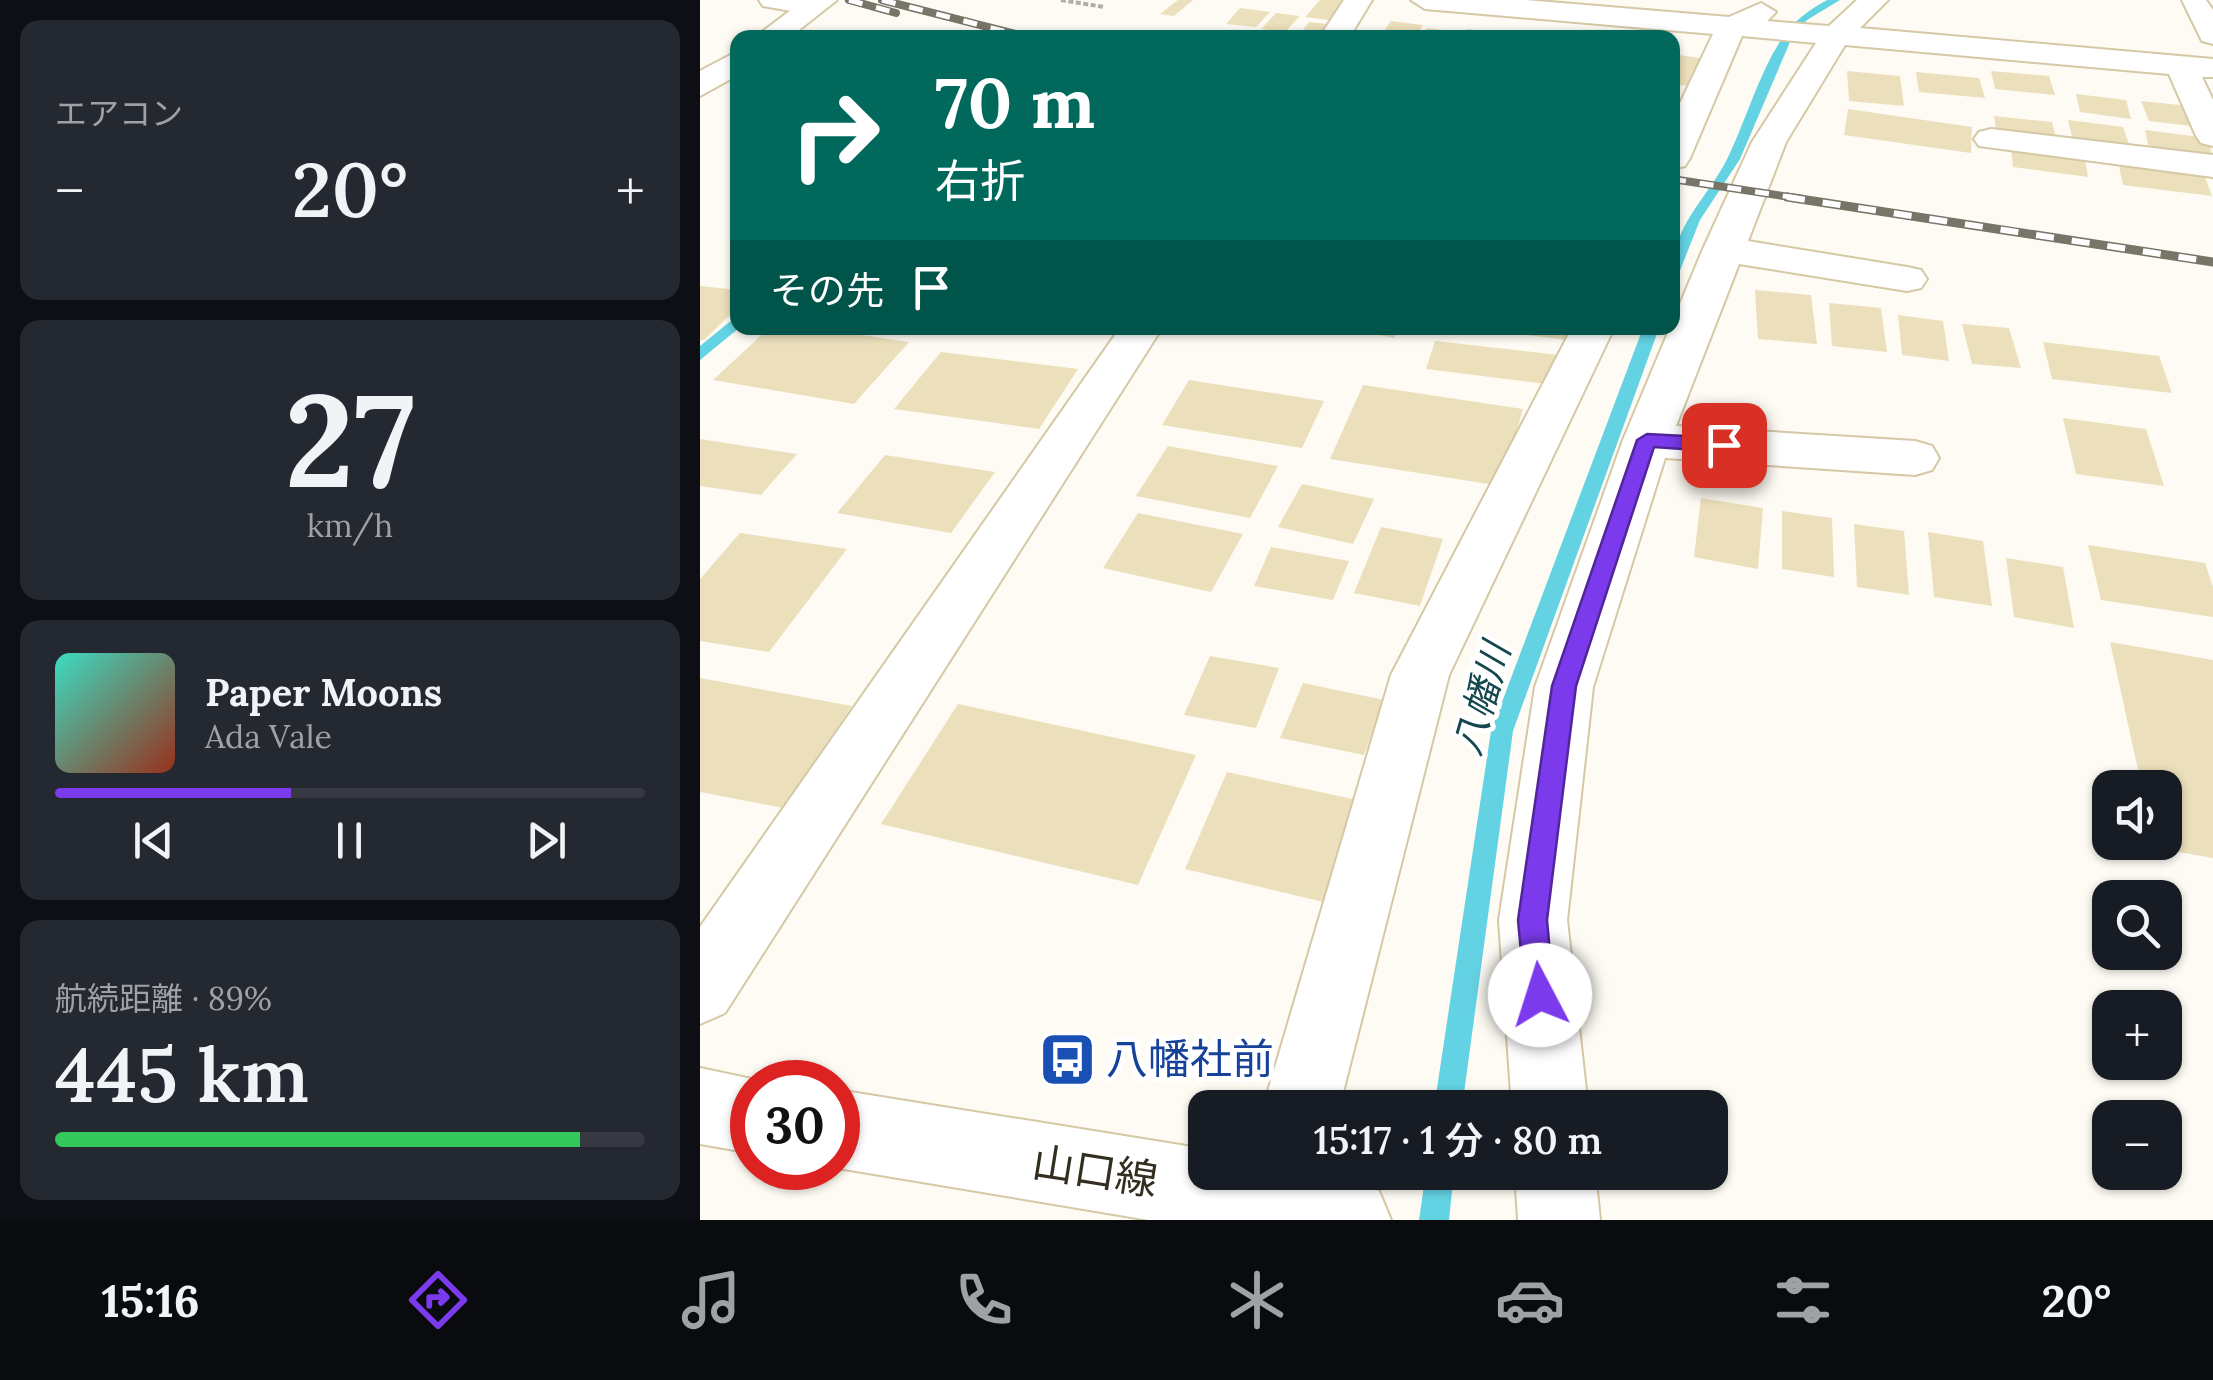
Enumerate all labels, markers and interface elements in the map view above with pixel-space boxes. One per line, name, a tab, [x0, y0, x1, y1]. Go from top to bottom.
text: 70 m	[935, 58, 1095, 147]
icon: right	[770, 70, 900, 200]
text: エアコン	[55, 93, 183, 134]
text: 20°	[292, 142, 408, 238]
text: 右折	[935, 152, 1025, 209]
text: −	[55, 156, 84, 226]
text: +	[616, 156, 645, 226]
icon: arrive	[904, 260, 959, 315]
text: その先	[770, 266, 884, 314]
text: 27	[285, 356, 415, 523]
pin	[1682, 403, 1767, 488]
icon: arrive	[1697, 418, 1752, 473]
text: km/h	[307, 505, 393, 546]
water label: 八幡川	[1442, 633, 1521, 760]
text: Paper Moons	[205, 668, 442, 716]
text: Ada Vale	[205, 716, 332, 757]
map controls	[2092, 770, 2182, 1190]
button: sound	[2092, 770, 2182, 860]
icon: previous	[126, 813, 181, 868]
icon: pause	[322, 813, 377, 868]
icon: next	[519, 813, 574, 868]
button: search	[2092, 880, 2182, 970]
position arrow	[1488, 943, 1592, 1047]
text: 航続距離 · 89%	[55, 978, 272, 1019]
button: +	[2092, 990, 2182, 1080]
text: 445 km	[55, 1027, 309, 1123]
bus stop icon: 八幡社前	[1037, 1029, 1097, 1089]
place label: 八幡社前	[1106, 1032, 1274, 1086]
speed limit sign: 30	[730, 1060, 860, 1190]
button: −	[2092, 1100, 2182, 1190]
text: 15:17 · 1 分 · 80 m	[1314, 1116, 1602, 1164]
street label: 山口線	[1029, 1134, 1161, 1208]
icon: directions	[403, 1265, 473, 1335]
icon: music	[676, 1265, 746, 1335]
icon: phone	[949, 1265, 1019, 1335]
icon: climate	[1222, 1265, 1292, 1335]
icon: car	[1495, 1265, 1565, 1335]
icon: filters	[1768, 1265, 1838, 1335]
text: 15:16	[102, 1272, 200, 1329]
text: 20°	[2042, 1272, 2111, 1329]

